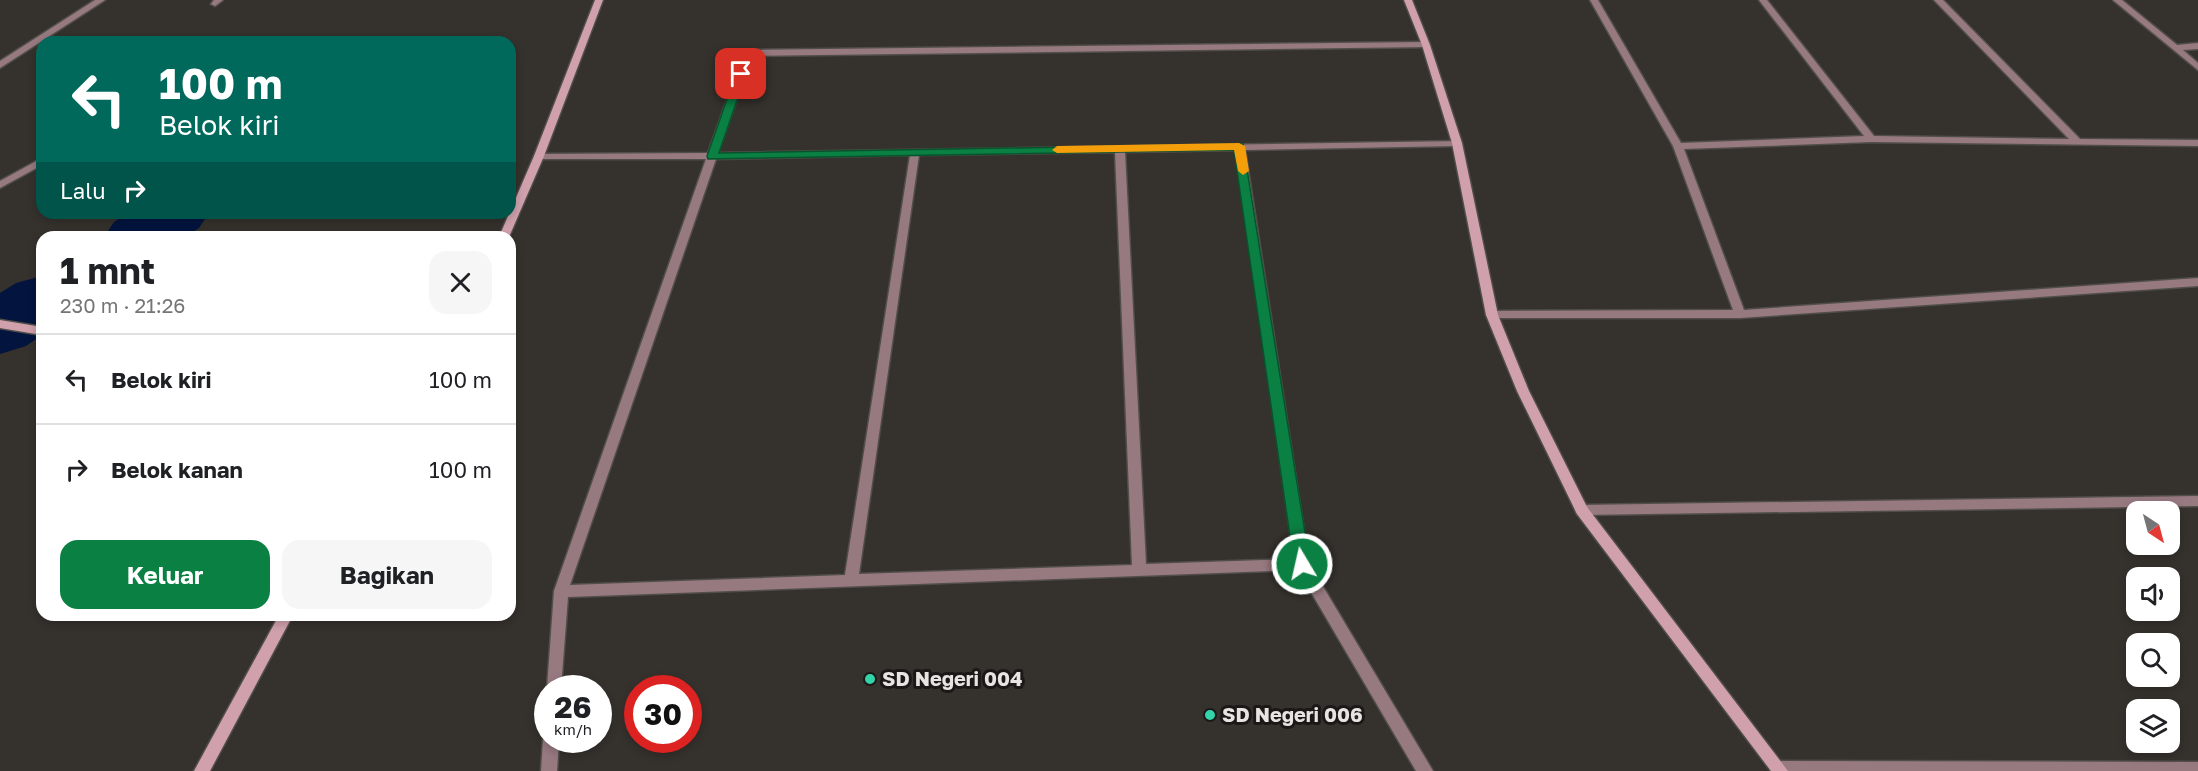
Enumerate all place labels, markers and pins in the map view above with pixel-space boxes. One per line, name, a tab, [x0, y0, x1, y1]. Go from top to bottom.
pin	[715, 48, 766, 99]
place label: SD Negeri 004	[882, 666, 1023, 690]
marker: SD Negeri 004	[863, 672, 877, 686]
place label: SD Negeri 006	[1222, 702, 1363, 726]
marker: SD Negeri 006	[1203, 708, 1217, 722]

